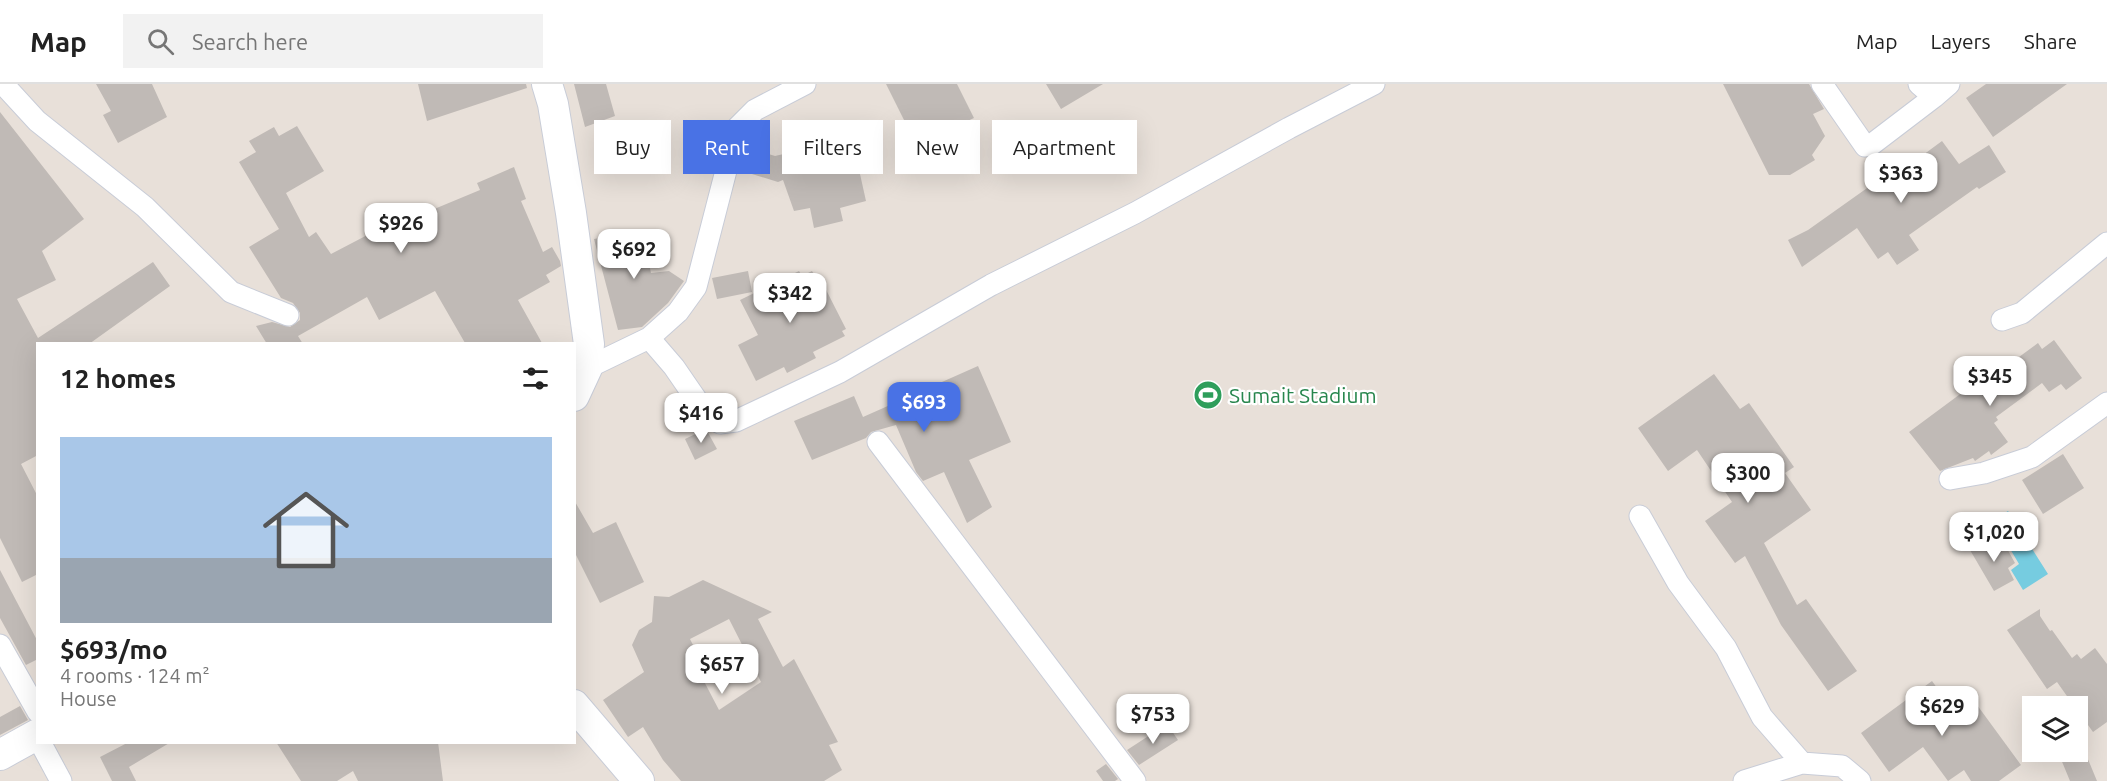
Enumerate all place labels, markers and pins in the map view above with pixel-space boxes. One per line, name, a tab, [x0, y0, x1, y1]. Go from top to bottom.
pin: $363	[1865, 153, 1937, 204]
pin: $926	[365, 203, 437, 254]
pin: $692	[598, 229, 670, 280]
pin: $342	[754, 273, 826, 324]
pin: $345	[1954, 356, 2026, 407]
sports icon: Sumait Stadium	[1192, 379, 1224, 411]
pin: $693	[888, 382, 960, 433]
place label: Sumait Stadium	[1229, 383, 1377, 407]
pin: $416	[665, 393, 737, 444]
pin: $300	[1712, 453, 1784, 504]
pin: $1,020	[1945, 512, 2043, 563]
pin: $657	[686, 644, 758, 695]
pin: $629	[1906, 686, 1978, 737]
pin: $753	[1117, 694, 1189, 745]

